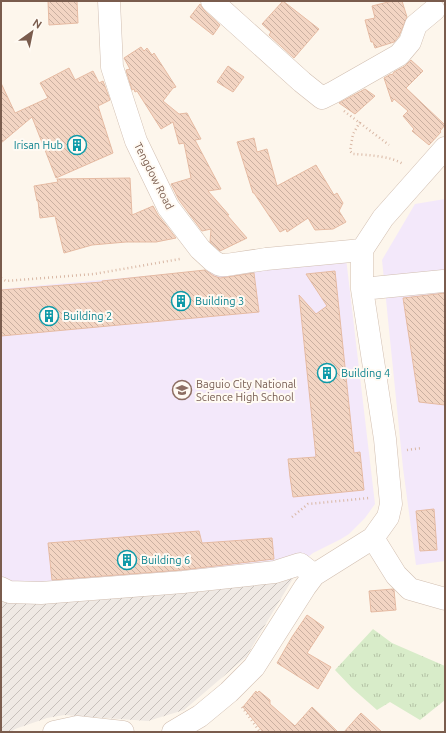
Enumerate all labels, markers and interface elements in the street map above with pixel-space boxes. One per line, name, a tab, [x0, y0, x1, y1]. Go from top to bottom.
north arrow	[12, 12, 52, 52]
text: N	[31, 16, 44, 31]
building icon: Irisan Hub	[66, 134, 88, 156]
place label: Irisan Hub	[14, 139, 63, 151]
street label: Tengdow Road	[132, 141, 176, 211]
building icon: Building 3	[170, 290, 192, 312]
place label: Building 3	[195, 295, 244, 307]
building icon: Building 2	[38, 305, 60, 327]
place label: Building 2	[63, 310, 112, 322]
building icon: Building 4	[316, 362, 338, 384]
place label: Building 4	[341, 367, 390, 379]
place label: Baguio City National Science High School	[196, 378, 296, 403]
school or university icon: Baguio City National Science High School	[171, 379, 193, 401]
building icon: Building 6	[116, 549, 138, 571]
place label: Building 6	[141, 554, 190, 566]

